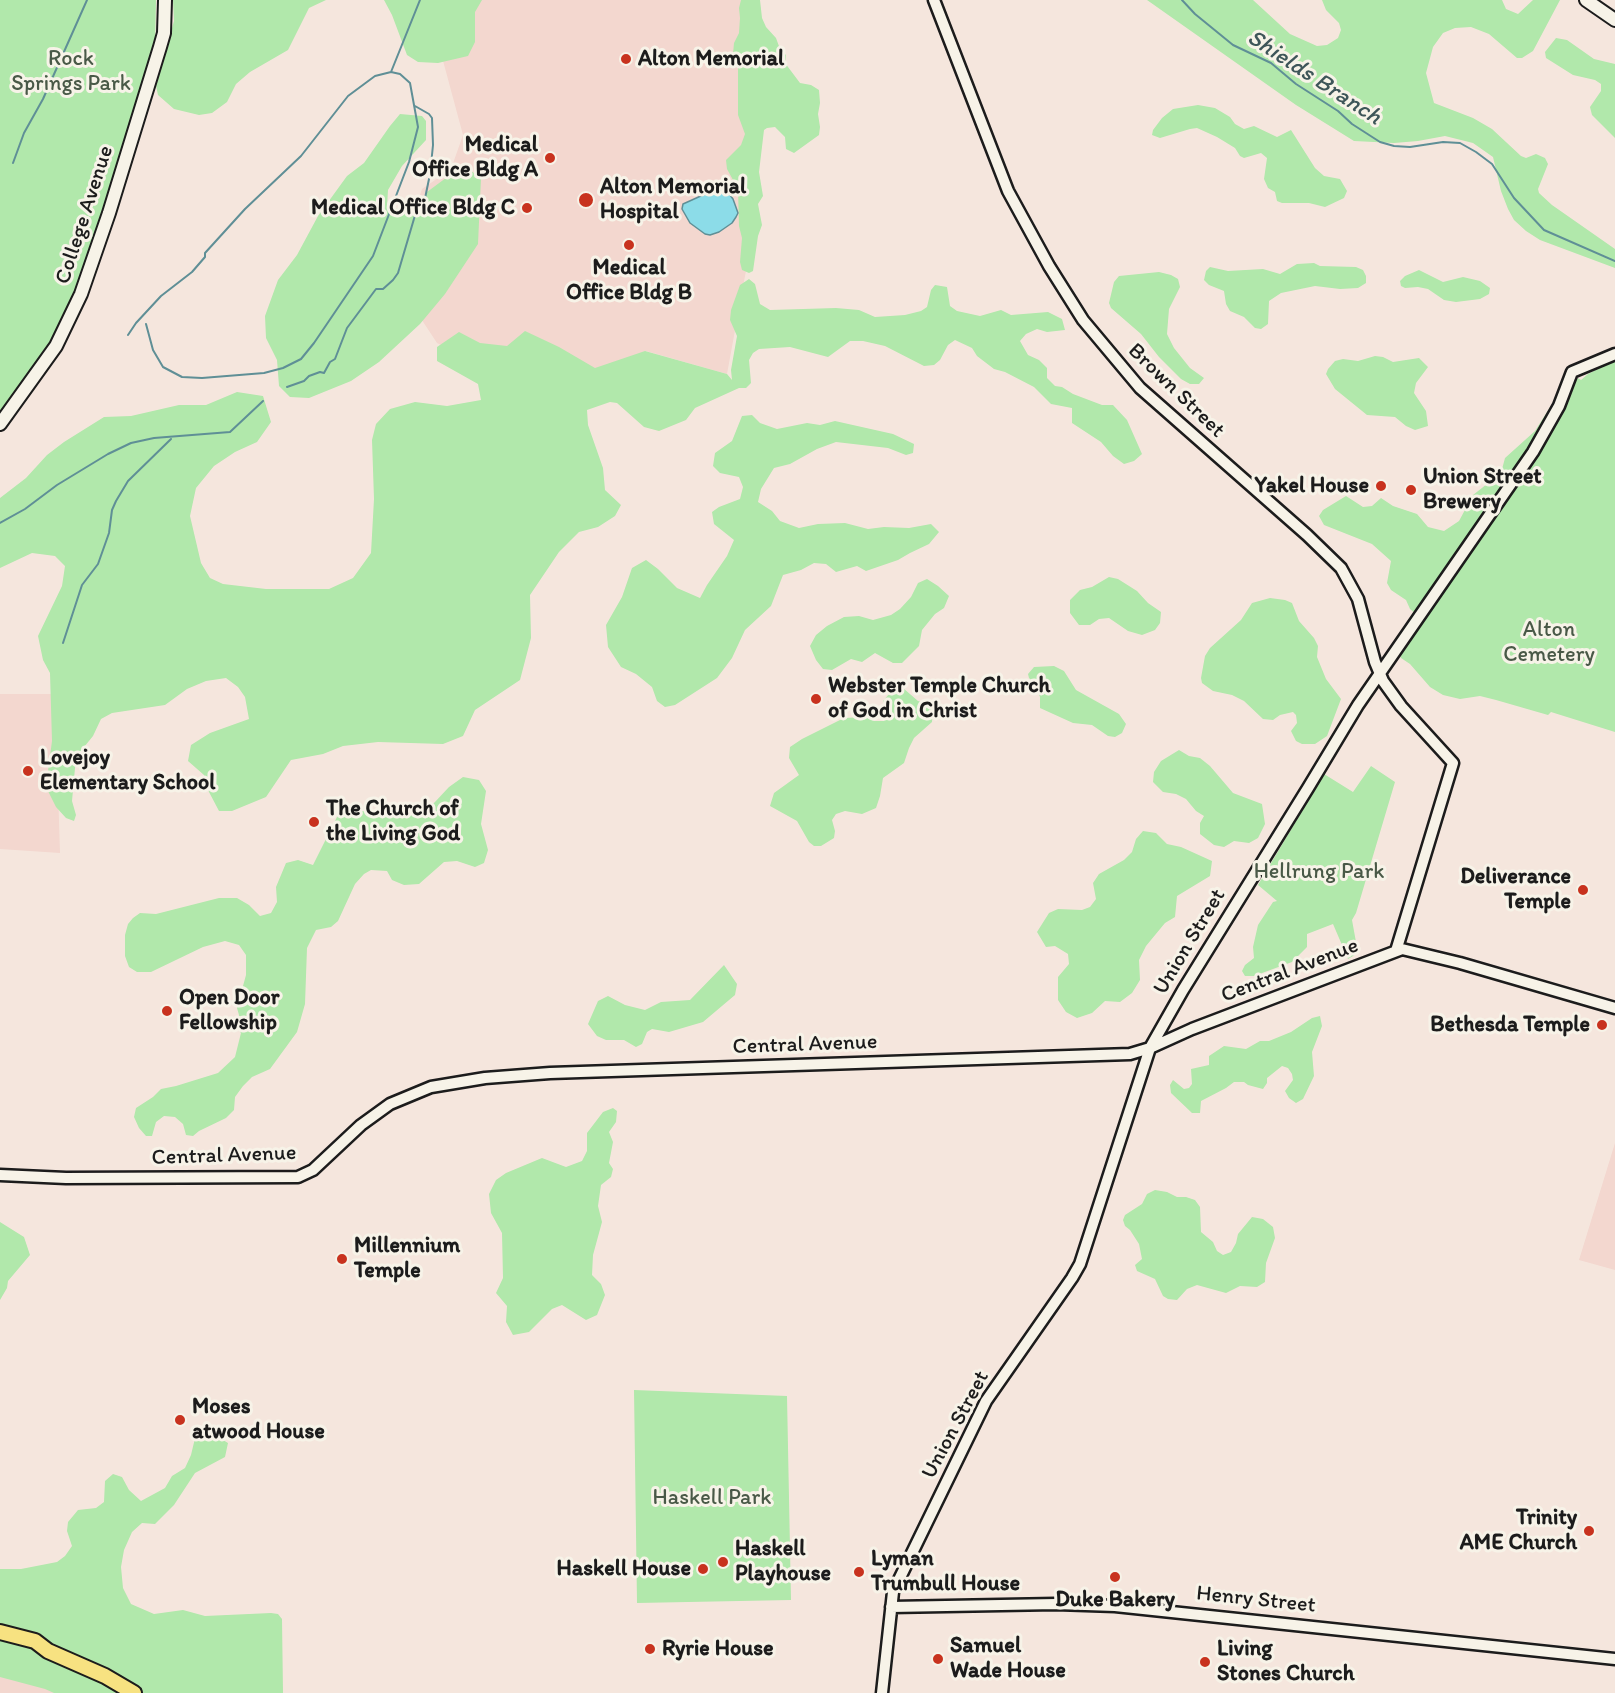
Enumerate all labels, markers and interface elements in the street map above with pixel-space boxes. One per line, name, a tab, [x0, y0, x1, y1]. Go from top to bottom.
water label: Shields Branch	[1241, 24, 1387, 132]
park label: Rock Springs Park	[11, 46, 131, 98]
place label: Alton Memorial	[638, 46, 784, 72]
marker: Alton Memorial	[619, 52, 633, 66]
place label: Medical Office Bldg A	[412, 132, 538, 184]
street label: College Avenue	[50, 142, 120, 288]
marker: Medical Office Bldg A	[543, 151, 557, 165]
place label: Alton Memorial Hospital	[600, 174, 746, 226]
marker: Alton Memorial Hospital	[577, 191, 595, 209]
place label: Medical Office Bldg C	[311, 195, 515, 221]
marker: Medical Office Bldg C	[520, 201, 534, 215]
marker: Medical Office Bldg B	[622, 238, 636, 252]
place label: Medical Office Bldg B	[566, 255, 692, 306]
street label: Brown Street	[1122, 338, 1230, 444]
place label: Union Street Brewery	[1423, 464, 1542, 516]
place label: Yakel House	[1255, 473, 1369, 499]
marker: Yakel House	[1374, 479, 1388, 493]
marker: Union Street Brewery	[1404, 483, 1418, 497]
park label: Alton Cemetery	[1503, 617, 1595, 668]
place label: Webster Temple Church of God in Christ	[828, 673, 1050, 724]
marker: Webster Temple Church of God in Christ	[809, 692, 823, 706]
place label: Lovejoy Elementary School	[40, 745, 215, 796]
marker: Lovejoy Elementary School	[21, 764, 35, 778]
place label: The Church of the Living God	[326, 796, 460, 848]
marker: The Church of the Living God	[307, 815, 321, 829]
park label: Hellrung Park	[1254, 859, 1384, 885]
place label: Deliverance Temple	[1460, 864, 1571, 915]
marker: Deliverance Temple	[1576, 883, 1590, 897]
street label: Union Street	[1148, 884, 1232, 1000]
street label: Central Avenue	[1218, 933, 1362, 1009]
place label: Open Door Fellowship	[179, 985, 279, 1036]
marker: Open Door Fellowship	[160, 1004, 174, 1018]
place label: Bethesda Temple	[1430, 1012, 1590, 1038]
marker: Bethesda Temple	[1595, 1018, 1609, 1032]
street label: Central Avenue	[732, 1029, 878, 1061]
street label: Central Avenue	[151, 1140, 297, 1172]
place label: Millennium Temple	[354, 1233, 460, 1284]
marker: Millennium Temple	[335, 1252, 349, 1266]
street label: Union Street	[916, 1366, 996, 1484]
place label: Moses atwood House	[192, 1394, 325, 1446]
marker: Moses atwood House	[173, 1413, 187, 1427]
park label: Haskell Park	[653, 1485, 771, 1511]
place label: Trinity AME Church	[1460, 1505, 1577, 1556]
marker: Trinity AME Church	[1582, 1524, 1596, 1538]
place label: Haskell Playhouse	[735, 1536, 831, 1588]
place label: Lyman Trumbull House	[871, 1546, 1020, 1598]
marker: Haskell Playhouse	[716, 1555, 730, 1569]
place label: Haskell House	[557, 1556, 691, 1582]
marker: Haskell House	[696, 1562, 710, 1576]
marker: Lyman Trumbull House	[852, 1565, 866, 1579]
marker: Duke Bakery	[1108, 1570, 1122, 1584]
street label: Henry Street	[1195, 1581, 1317, 1619]
place label: Duke Bakery	[1055, 1587, 1175, 1613]
place label: Samuel Wade House	[950, 1633, 1066, 1684]
place label: Ryrie House	[662, 1636, 774, 1662]
place label: Living Stones Church	[1217, 1636, 1355, 1688]
marker: Ryrie House	[643, 1642, 657, 1656]
marker: Samuel Wade House	[931, 1652, 945, 1666]
marker: Living Stones Church	[1198, 1655, 1212, 1669]

